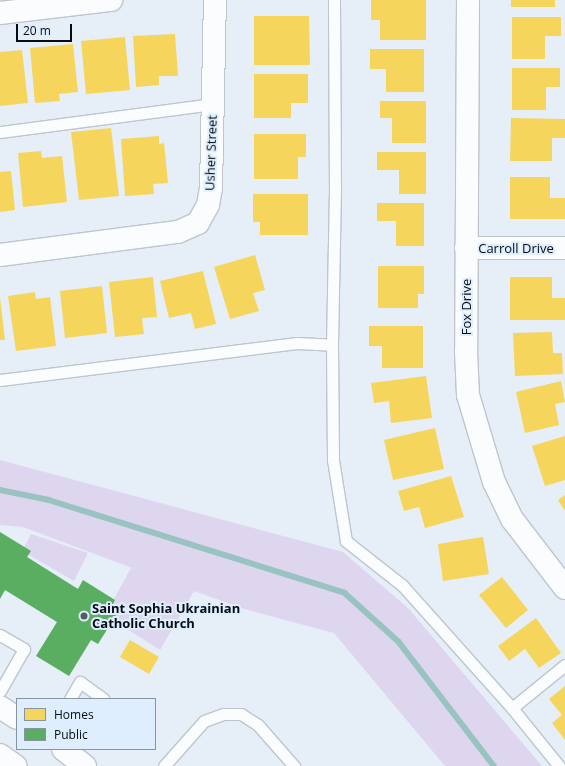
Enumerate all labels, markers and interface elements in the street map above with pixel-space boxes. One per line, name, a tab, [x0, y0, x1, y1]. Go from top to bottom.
scale bar	[18, 16, 74, 42]
text: 20 m	[23, 22, 51, 39]
street label: Usher Street	[202, 115, 220, 191]
street label: Carroll Drive	[478, 240, 554, 256]
street label: Fox Drive	[458, 279, 474, 335]
place label: Saint Sophia Ukrainian Catholic Church	[92, 601, 240, 632]
marker: Saint Sophia Ukrainian Catholic Church	[79, 611, 89, 621]
legend	[16, 698, 156, 750]
text: Homes	[54, 706, 94, 723]
text: Public	[54, 726, 88, 743]

